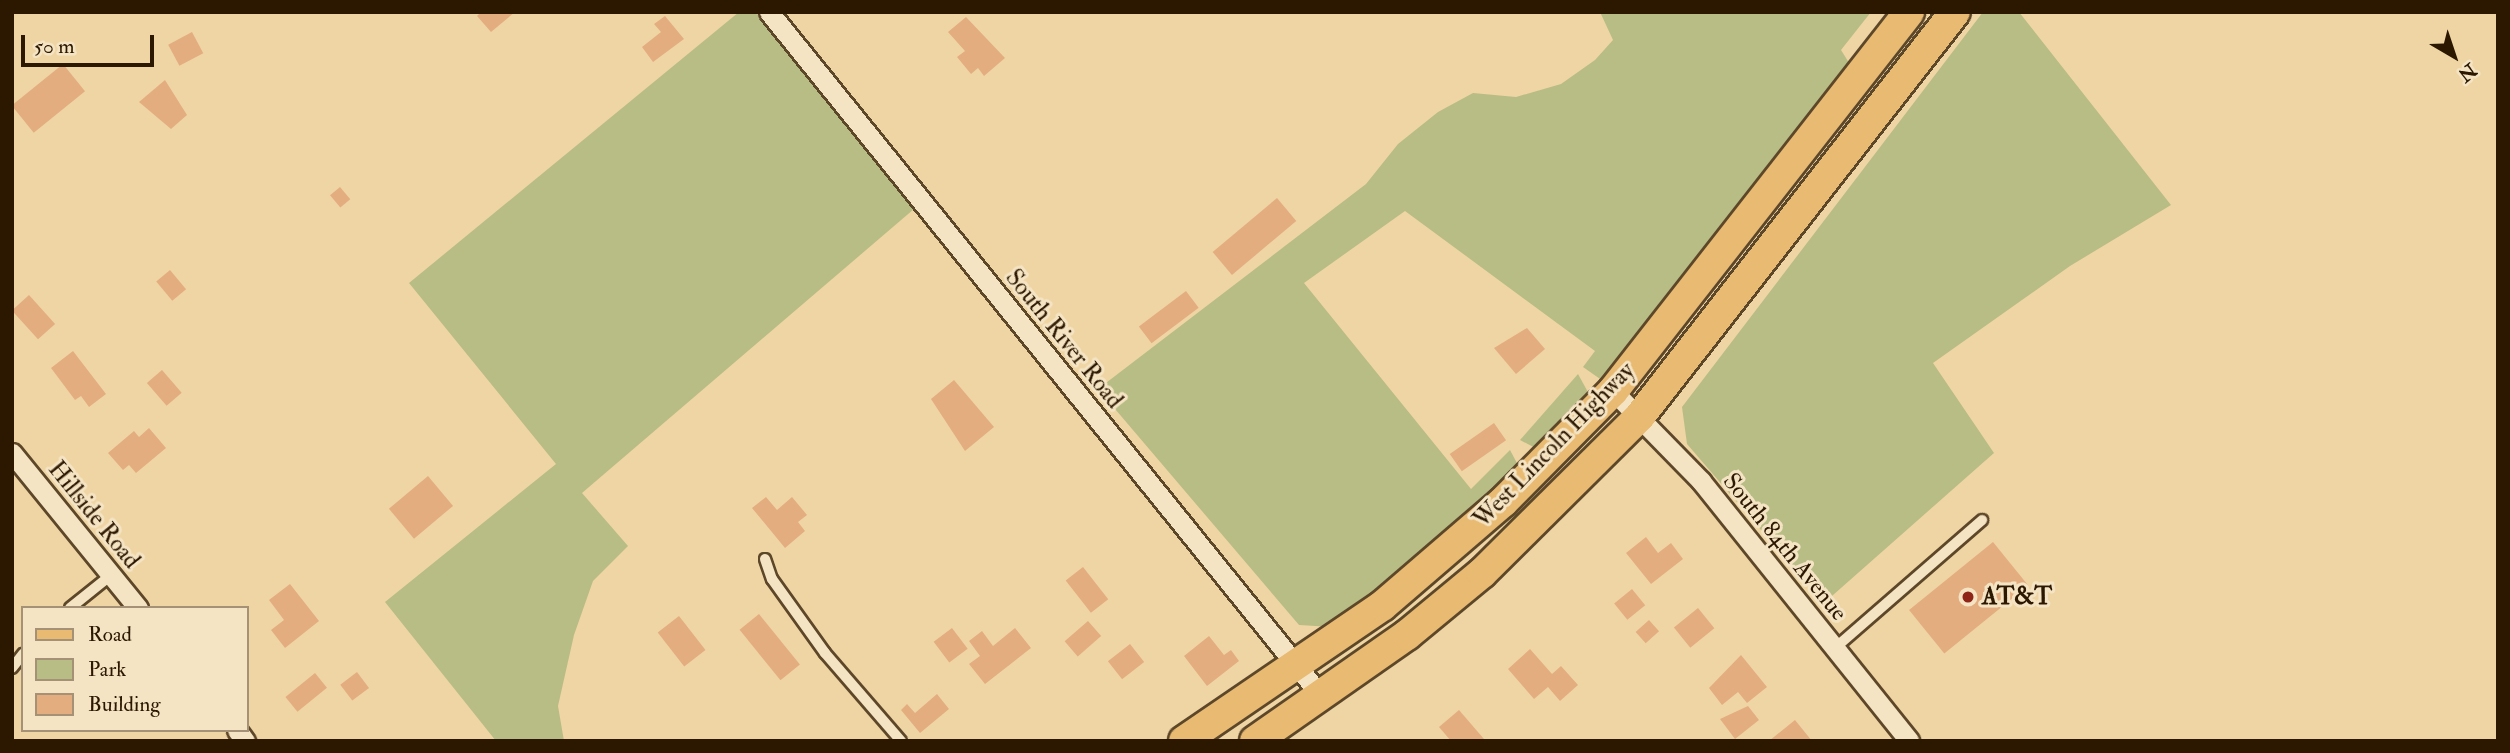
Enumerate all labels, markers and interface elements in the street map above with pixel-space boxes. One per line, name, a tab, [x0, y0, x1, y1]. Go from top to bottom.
scale bar	[24, 21, 158, 65]
north arrow	[2419, 21, 2489, 91]
text: 50 m	[34, 33, 75, 60]
text: N	[2453, 58, 2481, 87]
street label: South River Road	[999, 264, 1129, 414]
street label: West Lincoln Highway	[1468, 356, 1640, 534]
street label: Hillside Road	[42, 455, 146, 575]
street label: South 84th Avenue	[1717, 467, 1853, 627]
place label: AT&T	[1982, 583, 2052, 611]
marker: AT&T	[1960, 589, 1976, 605]
legend	[21, 606, 248, 732]
text: Road	[88, 621, 132, 648]
text: Park	[88, 656, 126, 683]
text: Building	[88, 691, 161, 718]

